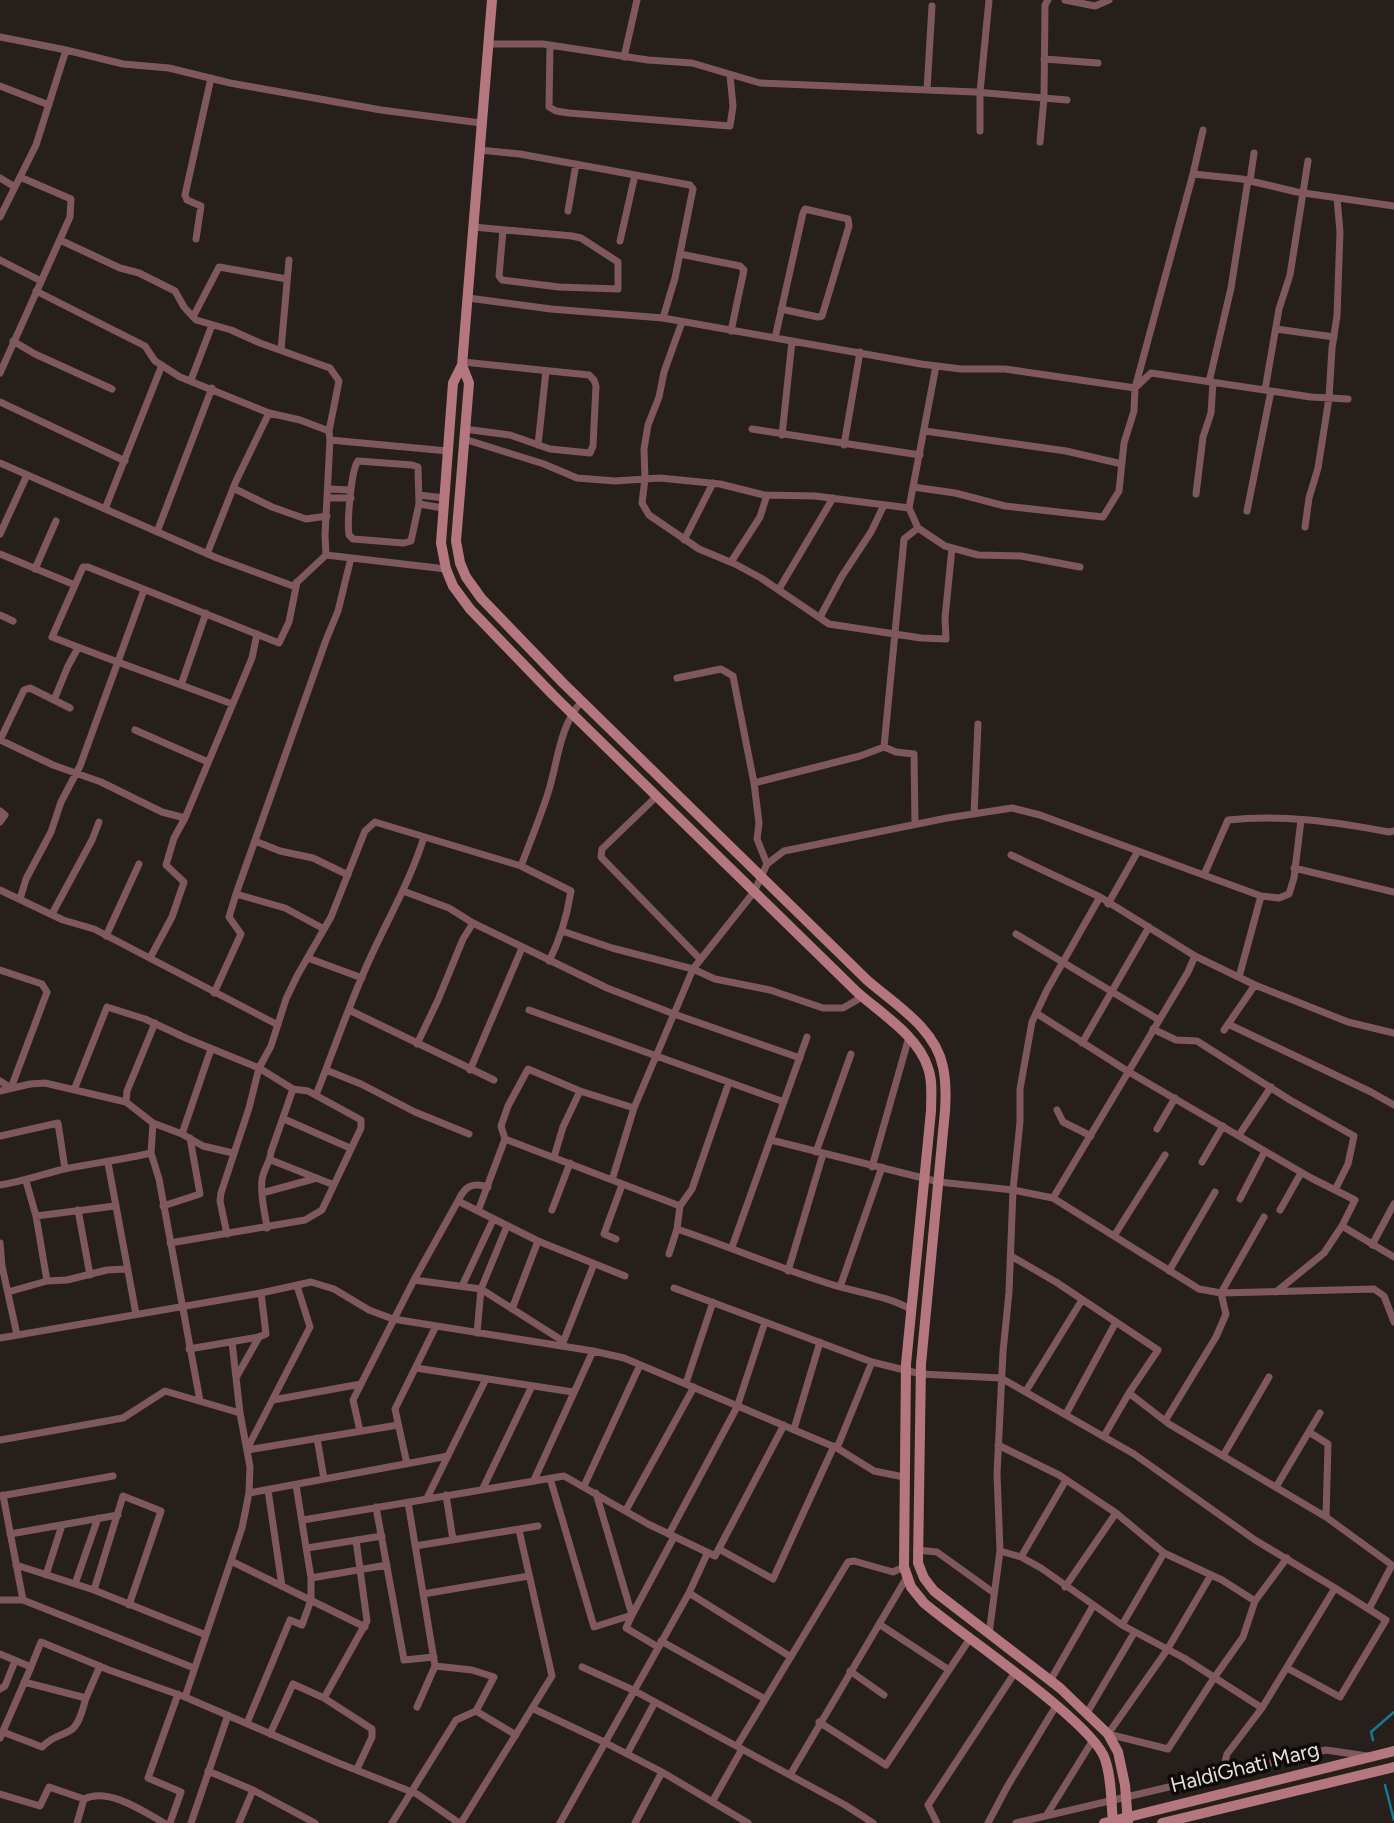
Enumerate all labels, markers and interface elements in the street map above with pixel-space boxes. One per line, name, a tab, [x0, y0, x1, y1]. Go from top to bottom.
street label: HaldiGhati Marg	[1168, 1737, 1322, 1799]

